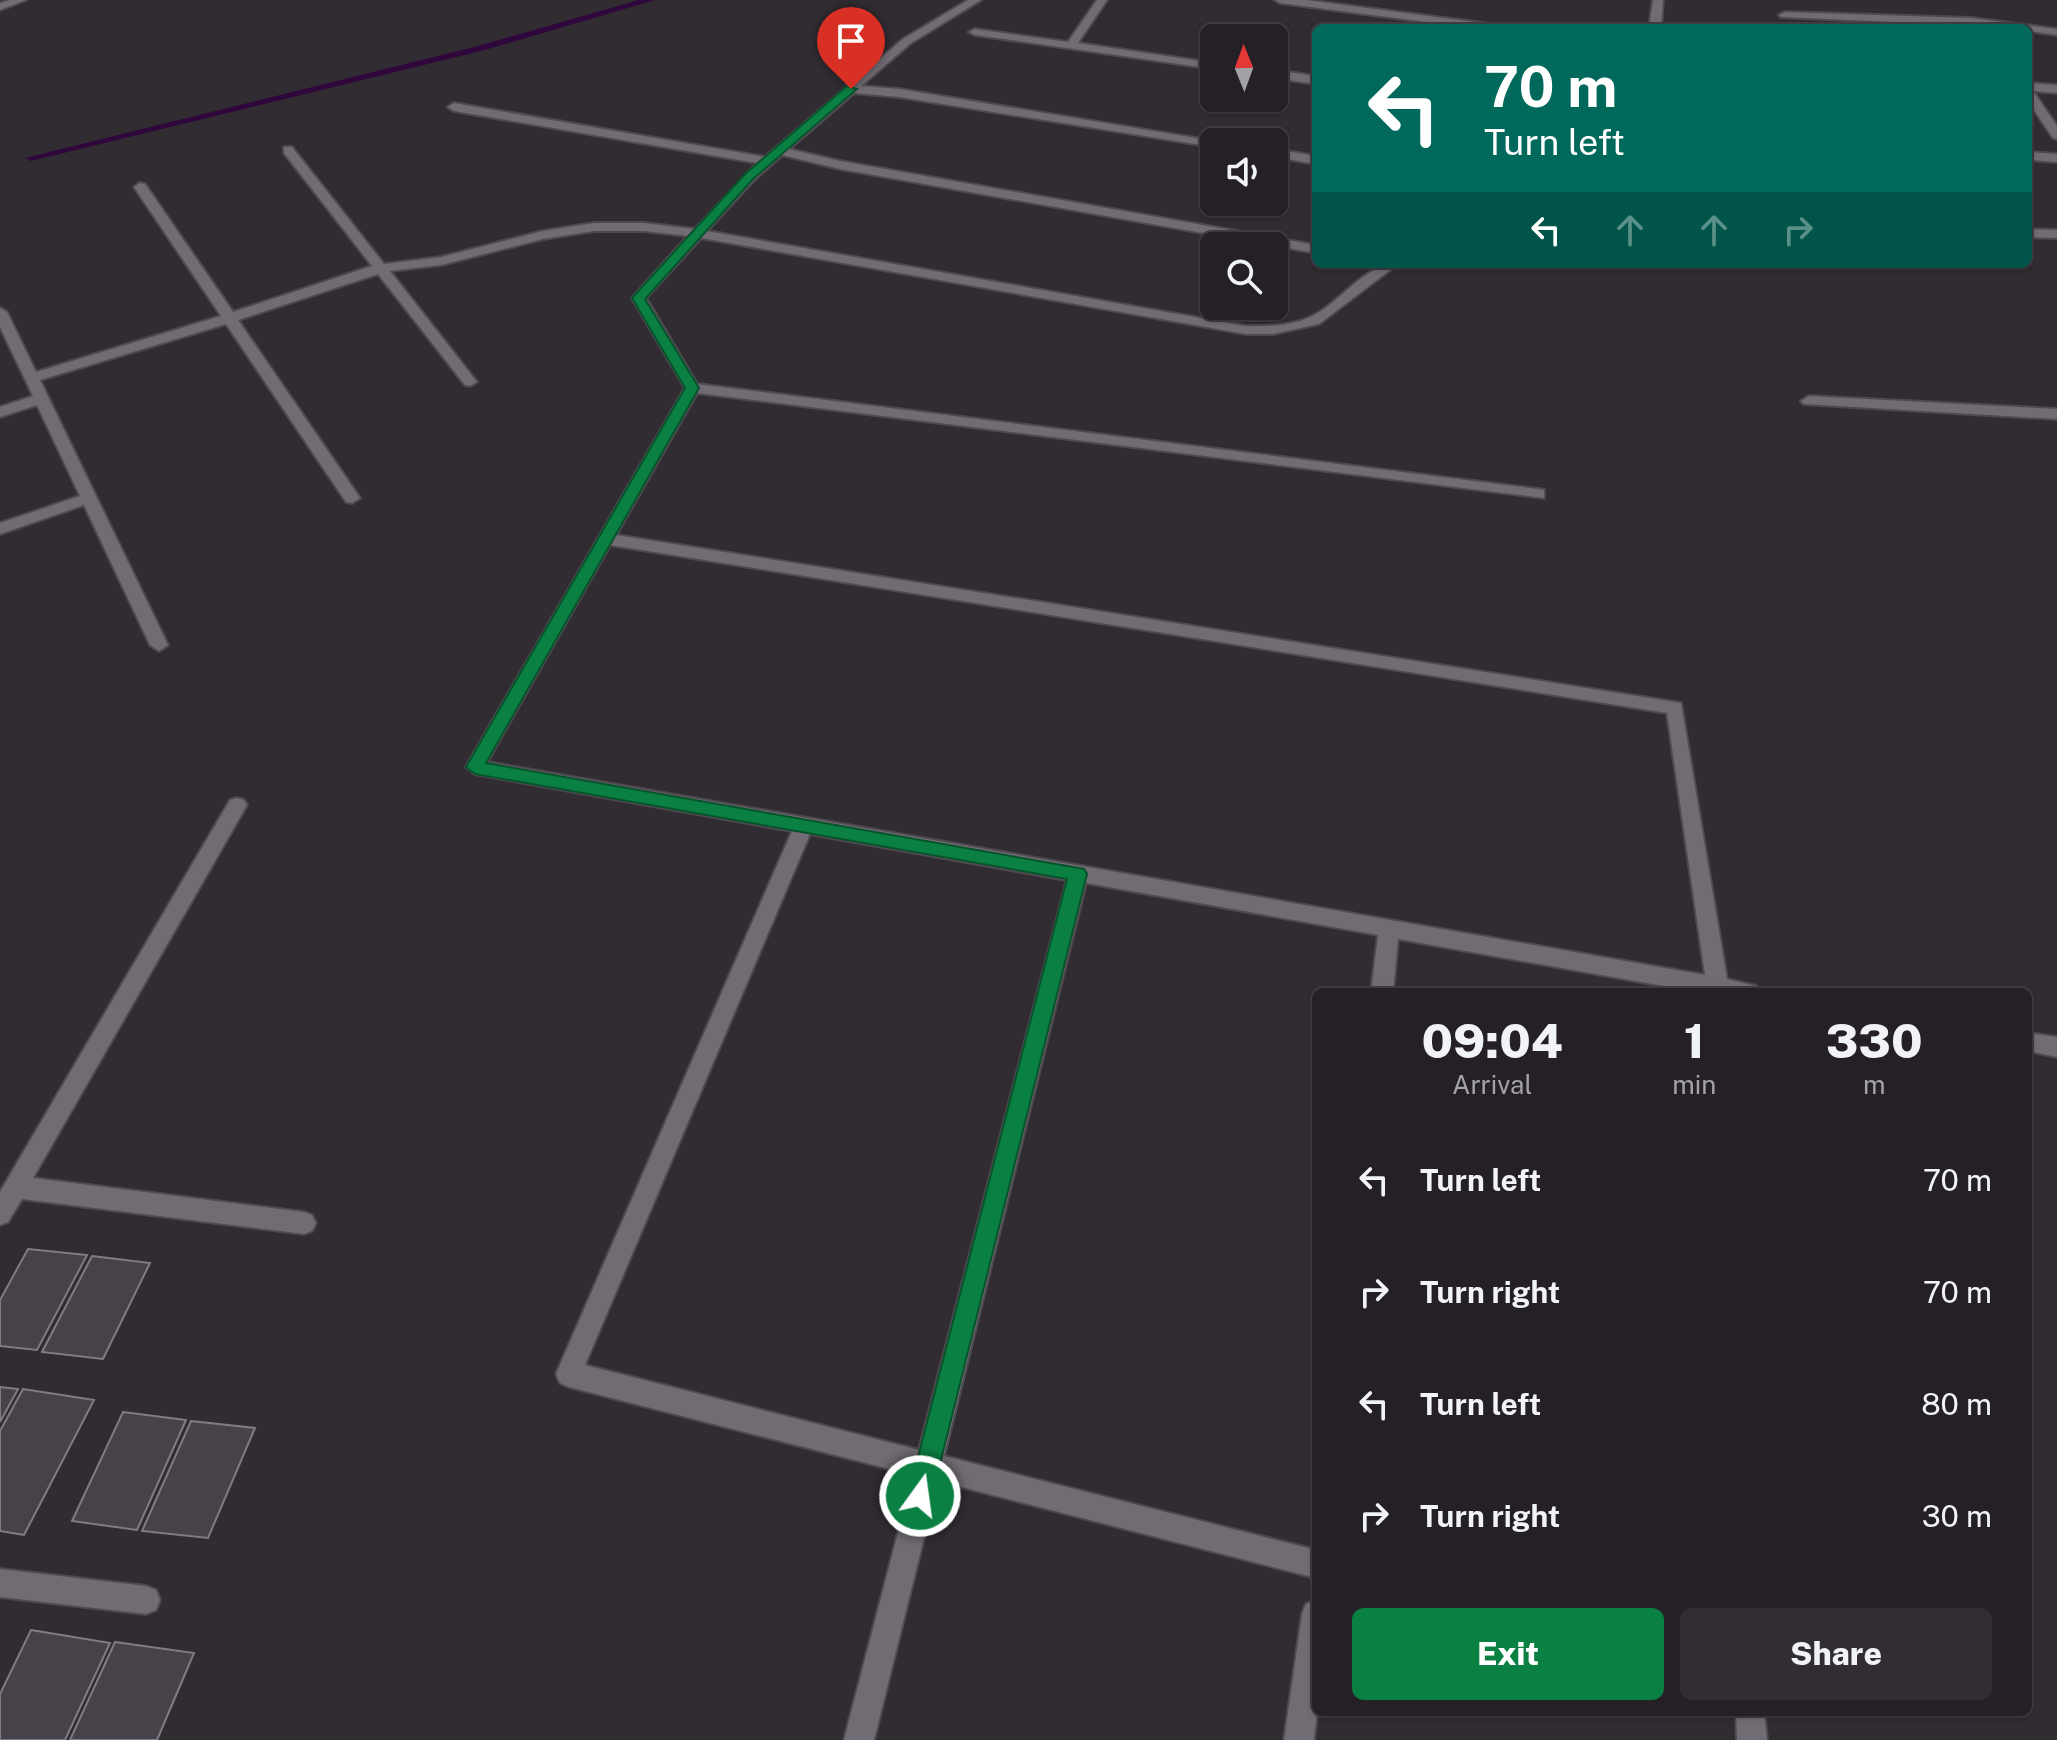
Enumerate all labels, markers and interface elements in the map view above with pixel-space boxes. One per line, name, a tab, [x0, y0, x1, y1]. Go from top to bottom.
pin	[817, 7, 885, 89]
icon: arrive	[829, 19, 873, 63]
north arrow	[1200, 24, 1288, 112]
map controls	[1200, 24, 1288, 320]
text: 70 m	[1484, 54, 1617, 120]
icon: left	[1352, 56, 1456, 160]
text: Turn left	[1484, 121, 1625, 163]
button: sound	[1200, 128, 1288, 216]
icon: left	[1524, 208, 1568, 252]
icon: ahead	[1608, 208, 1652, 252]
icon: ahead	[1692, 208, 1736, 252]
icon: right	[1776, 208, 1820, 252]
button: search	[1200, 232, 1288, 320]
text: 09:04	[1421, 1012, 1563, 1069]
text: 1	[1684, 1012, 1705, 1069]
text: 330	[1826, 1012, 1923, 1069]
text: Arrival	[1452, 1069, 1532, 1100]
text: min	[1672, 1069, 1716, 1100]
text: m	[1863, 1069, 1885, 1100]
icon: left	[1352, 1158, 1396, 1202]
text: Turn left	[1420, 1162, 1541, 1198]
text: 70 m	[1923, 1162, 1992, 1198]
icon: right	[1352, 1270, 1396, 1314]
text: Turn right	[1420, 1274, 1560, 1310]
text: 70 m	[1923, 1274, 1992, 1310]
icon: left	[1352, 1382, 1396, 1426]
text: Turn left	[1420, 1386, 1541, 1422]
text: 80 m	[1921, 1386, 1992, 1422]
position arrow	[878, 1454, 962, 1538]
icon: right	[1352, 1494, 1396, 1538]
text: Turn right	[1420, 1498, 1560, 1534]
text: 30 m	[1922, 1498, 1992, 1534]
button: Exit	[1352, 1608, 1664, 1700]
button: Share	[1680, 1608, 1992, 1700]

